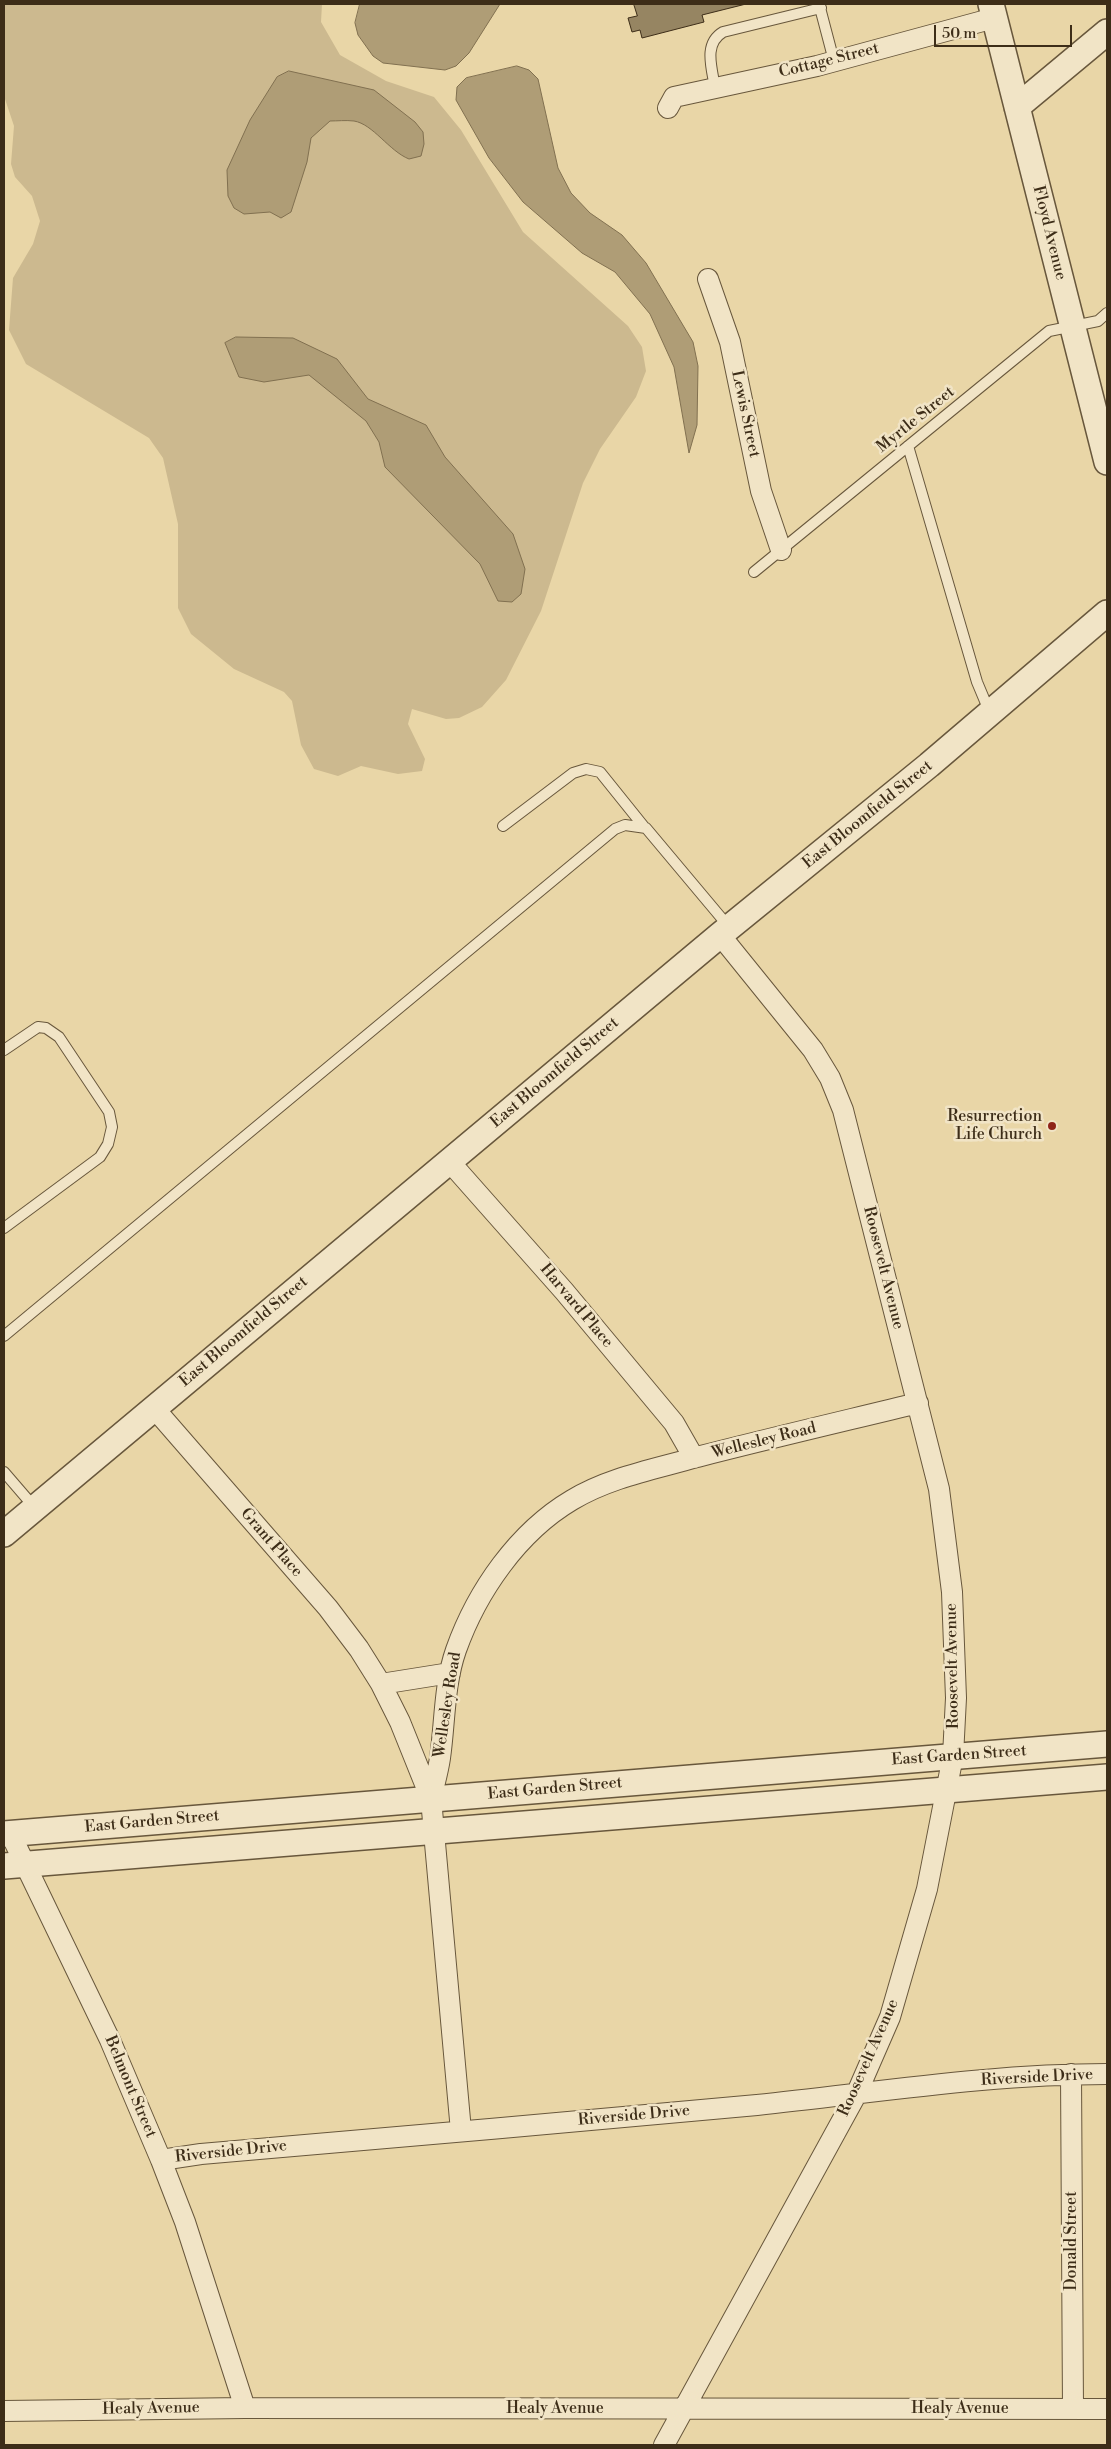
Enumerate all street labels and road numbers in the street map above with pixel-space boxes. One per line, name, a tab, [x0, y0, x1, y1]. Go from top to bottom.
street label: Cottage Street	[777, 39, 881, 83]
street label: Floyd Avenue	[1028, 184, 1070, 282]
street label: Lewis Street	[726, 369, 764, 459]
street label: Myrtle Street	[873, 383, 959, 457]
street label: East Bloomfield Street	[799, 757, 937, 873]
street label: East Bloomfield Street	[487, 1014, 623, 1132]
street label: Roosevelt Avenue	[858, 1204, 908, 1332]
street label: Harvard Place	[535, 1260, 617, 1352]
street label: East Bloomfield Street	[176, 1273, 312, 1391]
street label: Wellesley Road	[710, 1419, 818, 1463]
street label: Grant Place	[236, 1505, 306, 1581]
street label: Roosevelt Avenue	[942, 1603, 964, 1729]
street label: Wellesley Road	[430, 1651, 466, 1759]
street label: East Garden Street	[891, 1742, 1027, 1770]
street label: East Garden Street	[487, 1774, 623, 1804]
street label: East Garden Street	[84, 1807, 220, 1837]
street label: Roosevelt Avenue	[835, 1996, 903, 2120]
street label: Belmont Street	[100, 2033, 160, 2141]
street label: Riverside Drive	[980, 2065, 1094, 2091]
street label: Riverside Drive	[577, 2102, 691, 2130]
street label: Riverside Drive	[174, 2137, 288, 2167]
street label: Donald Street	[1062, 2191, 1082, 2291]
street label: Healy Avenue	[102, 2399, 200, 2419]
street label: Healy Avenue	[506, 2399, 604, 2419]
street label: Healy Avenue	[911, 2399, 1009, 2419]

